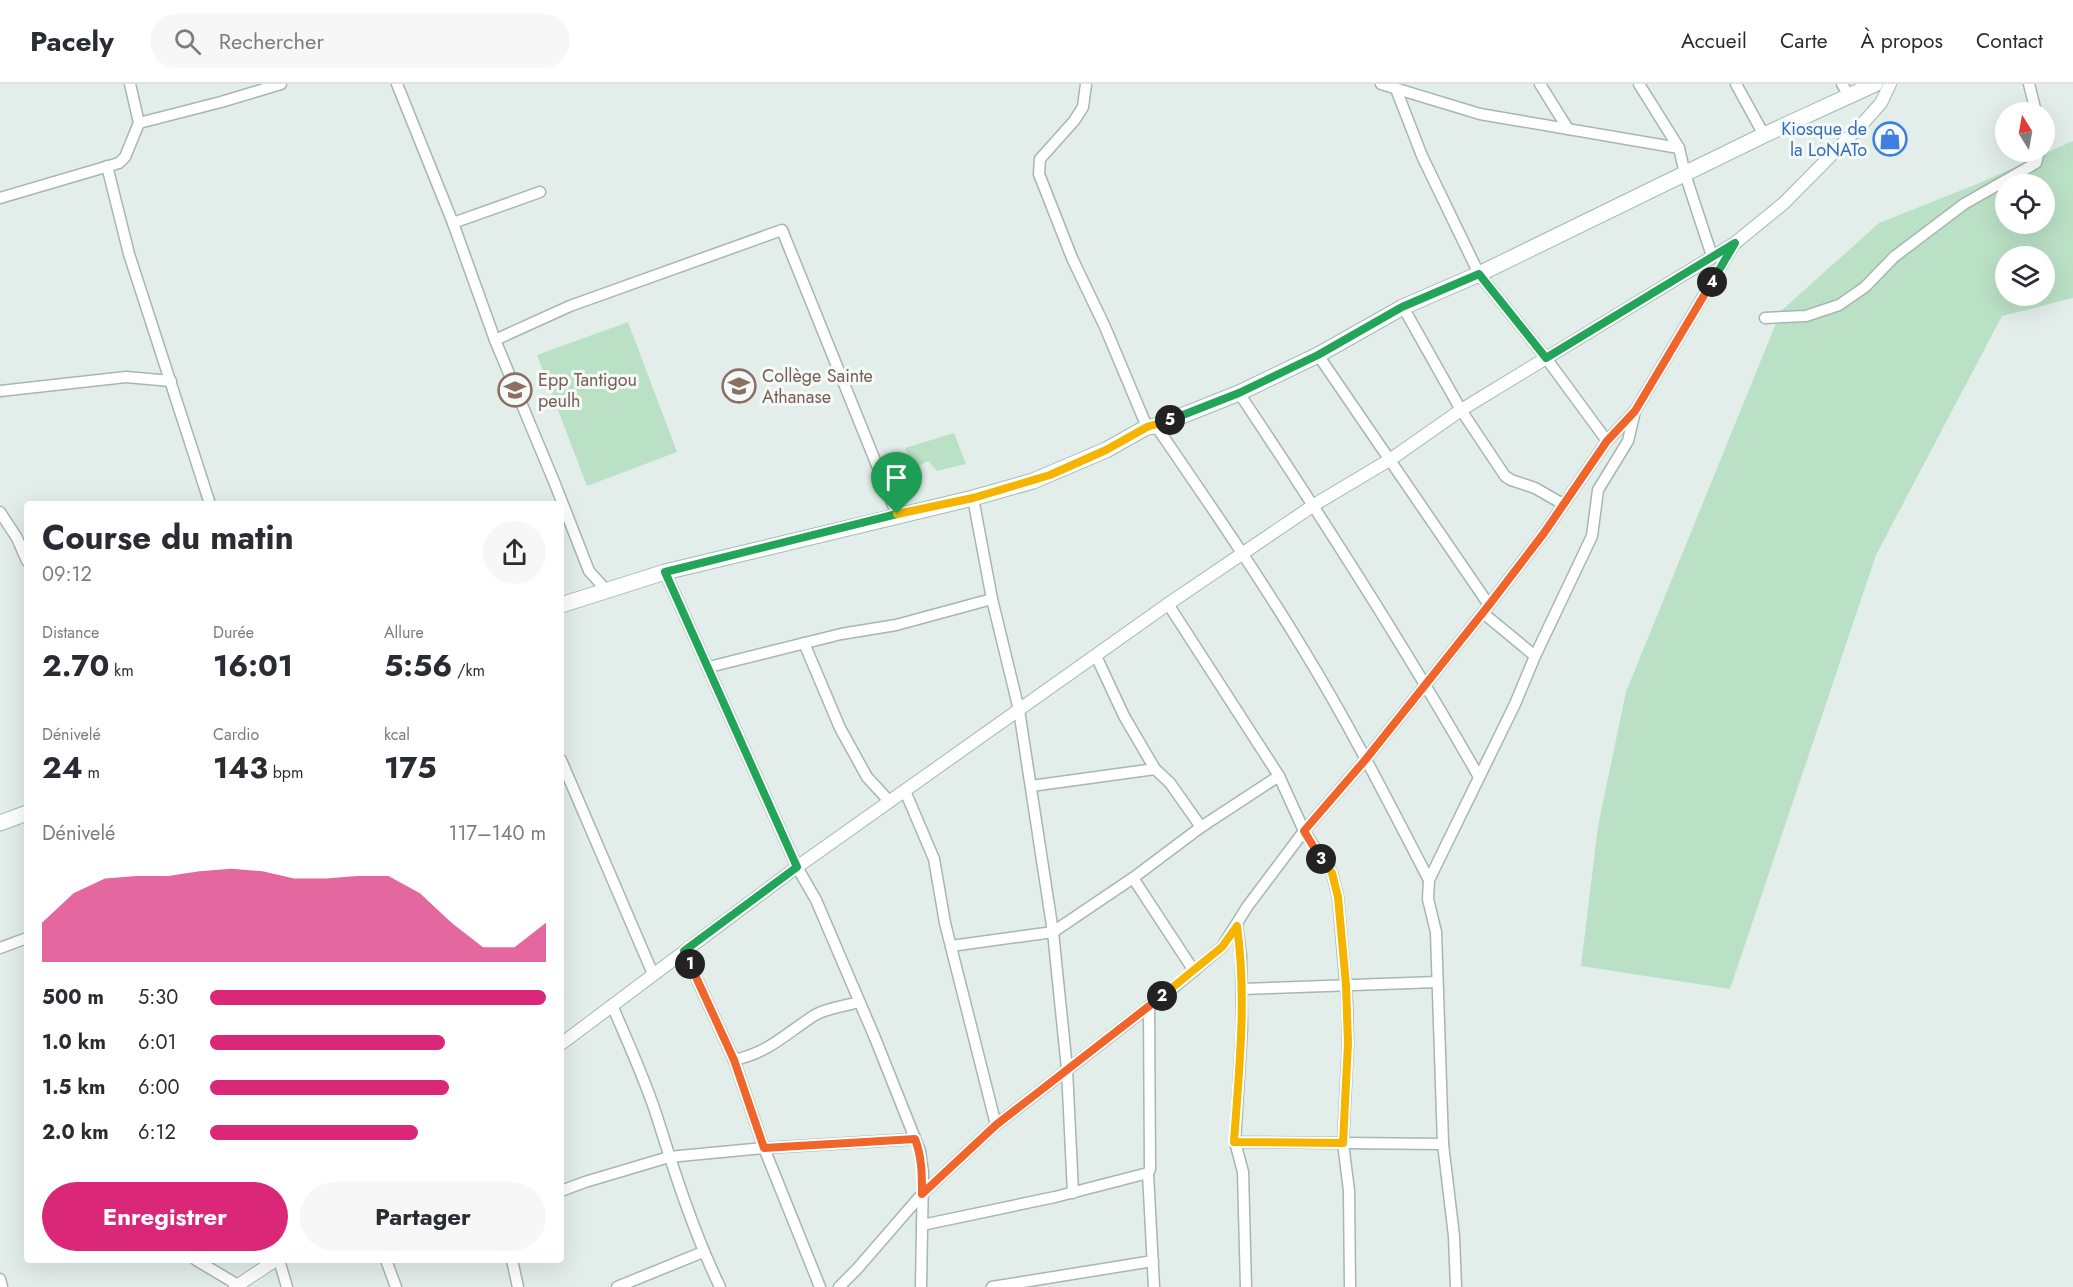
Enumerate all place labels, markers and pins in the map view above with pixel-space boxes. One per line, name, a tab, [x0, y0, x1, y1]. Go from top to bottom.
place label: Kiosque de la LoNATo	[1781, 116, 1867, 163]
shop icon: Kiosque de la LoNATo	[1872, 121, 1908, 157]
pin: 4	[1697, 267, 1727, 297]
place label: Collège Sainte Athanase	[762, 363, 873, 410]
place label: Epp Tantigou peulh	[538, 367, 637, 414]
school or university icon: Collège Sainte Athanase	[721, 368, 757, 404]
school or university icon: Epp Tantigou peulh	[497, 372, 533, 408]
pin: 5	[1155, 405, 1185, 435]
pin	[871, 452, 922, 514]
pin: 3	[1306, 844, 1336, 874]
pin: 1	[675, 949, 705, 979]
pin: 2	[1147, 981, 1177, 1011]

